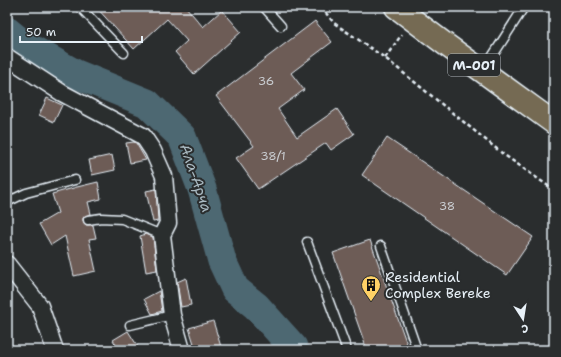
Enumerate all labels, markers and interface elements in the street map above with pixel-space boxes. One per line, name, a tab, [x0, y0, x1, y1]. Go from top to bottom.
scale bar	[20, 18, 142, 44]
text: 50 m	[26, 24, 56, 40]
road number: М-001	[448, 54, 500, 76]
house number: 36	[258, 73, 274, 89]
water label: Ала-Арча	[175, 141, 217, 215]
house number: 38/1	[260, 148, 286, 164]
house number: 38	[439, 198, 455, 214]
place label: Residential Complex Bereke	[385, 268, 491, 302]
building icon: Residential Complex Bereke	[360, 274, 382, 302]
north arrow	[503, 299, 543, 339]
text: С	[520, 320, 530, 336]

